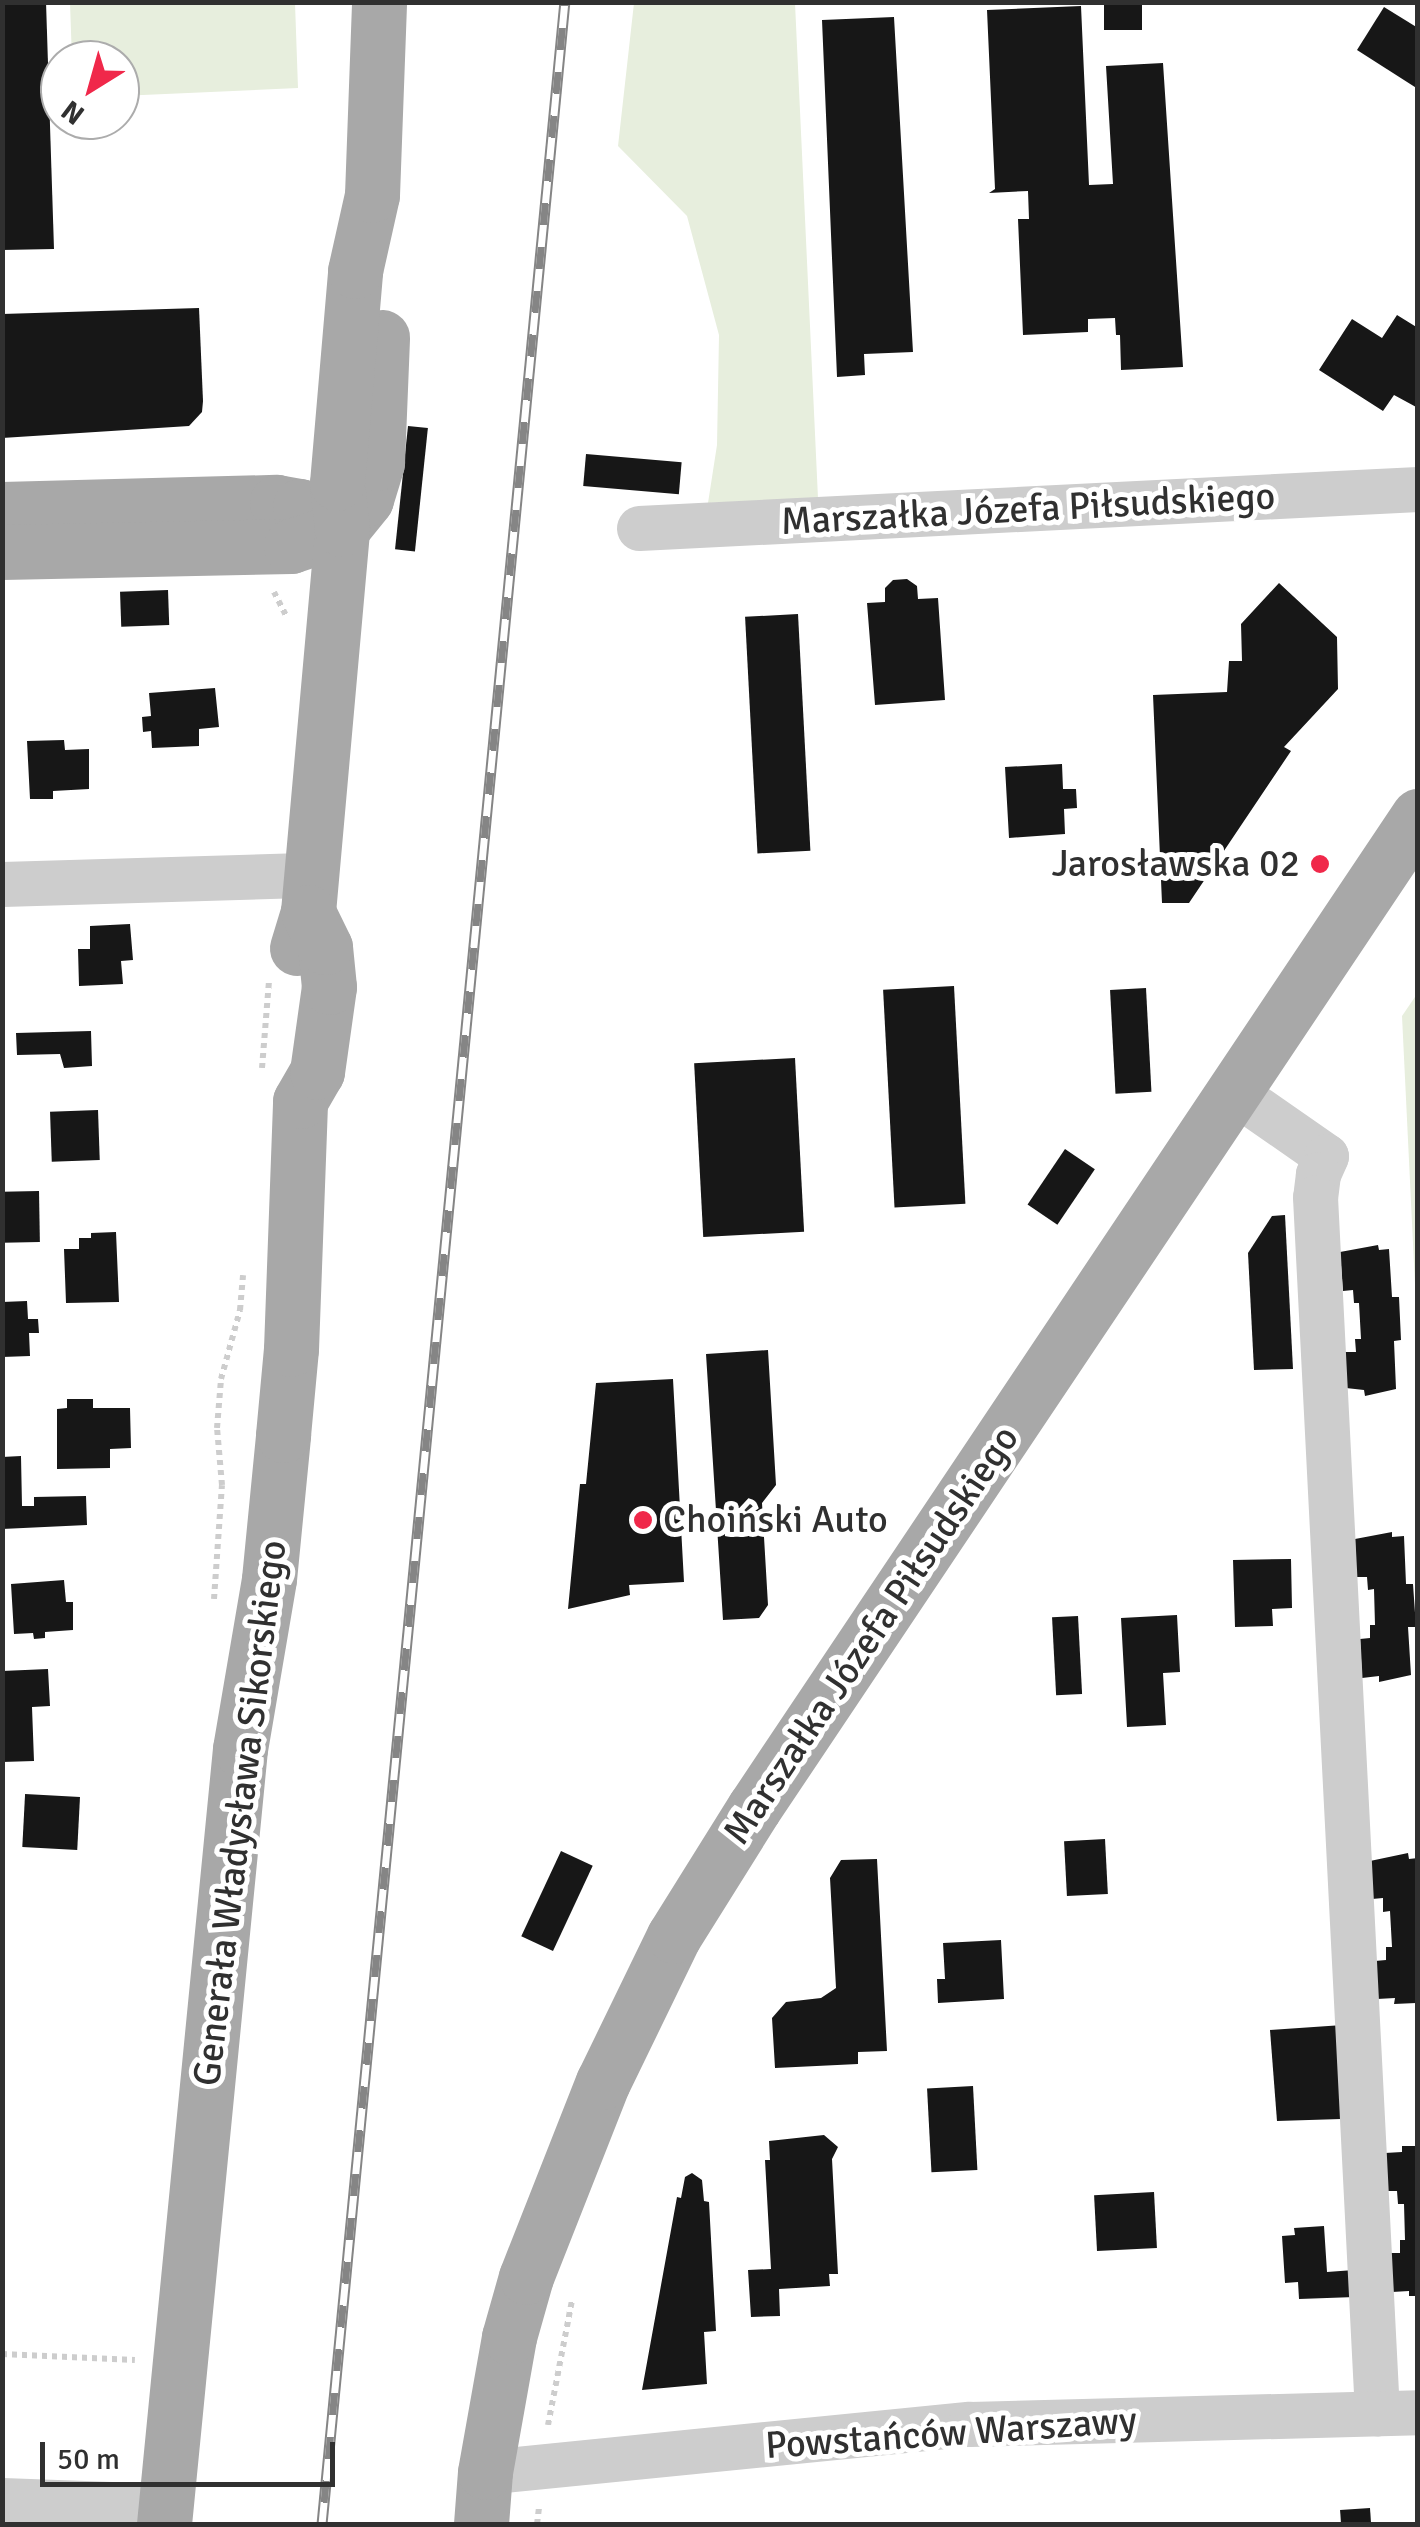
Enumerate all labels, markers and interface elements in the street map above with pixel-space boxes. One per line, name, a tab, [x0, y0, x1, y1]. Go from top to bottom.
north arrow	[40, 40, 140, 140]
text: N	[55, 93, 91, 132]
street label: Marszałka Józefa Piłsudskiego	[780, 473, 1276, 545]
place label: Jarosławska 02	[1052, 841, 1300, 887]
marker: Jarosławska 02	[1309, 853, 1331, 875]
street label: Marszałka Józefa Piłsudskiego	[714, 1417, 1028, 1853]
place label: Choiński Auto	[663, 1497, 888, 1543]
marker: Choiński Auto	[632, 1509, 654, 1531]
street label: Generała Władysława Sikorskiego	[184, 1538, 296, 2088]
street label: Powstańców Warszawy	[764, 2397, 1138, 2469]
scale bar	[45, 2422, 340, 2484]
text: 50 m	[57, 2441, 120, 2478]

